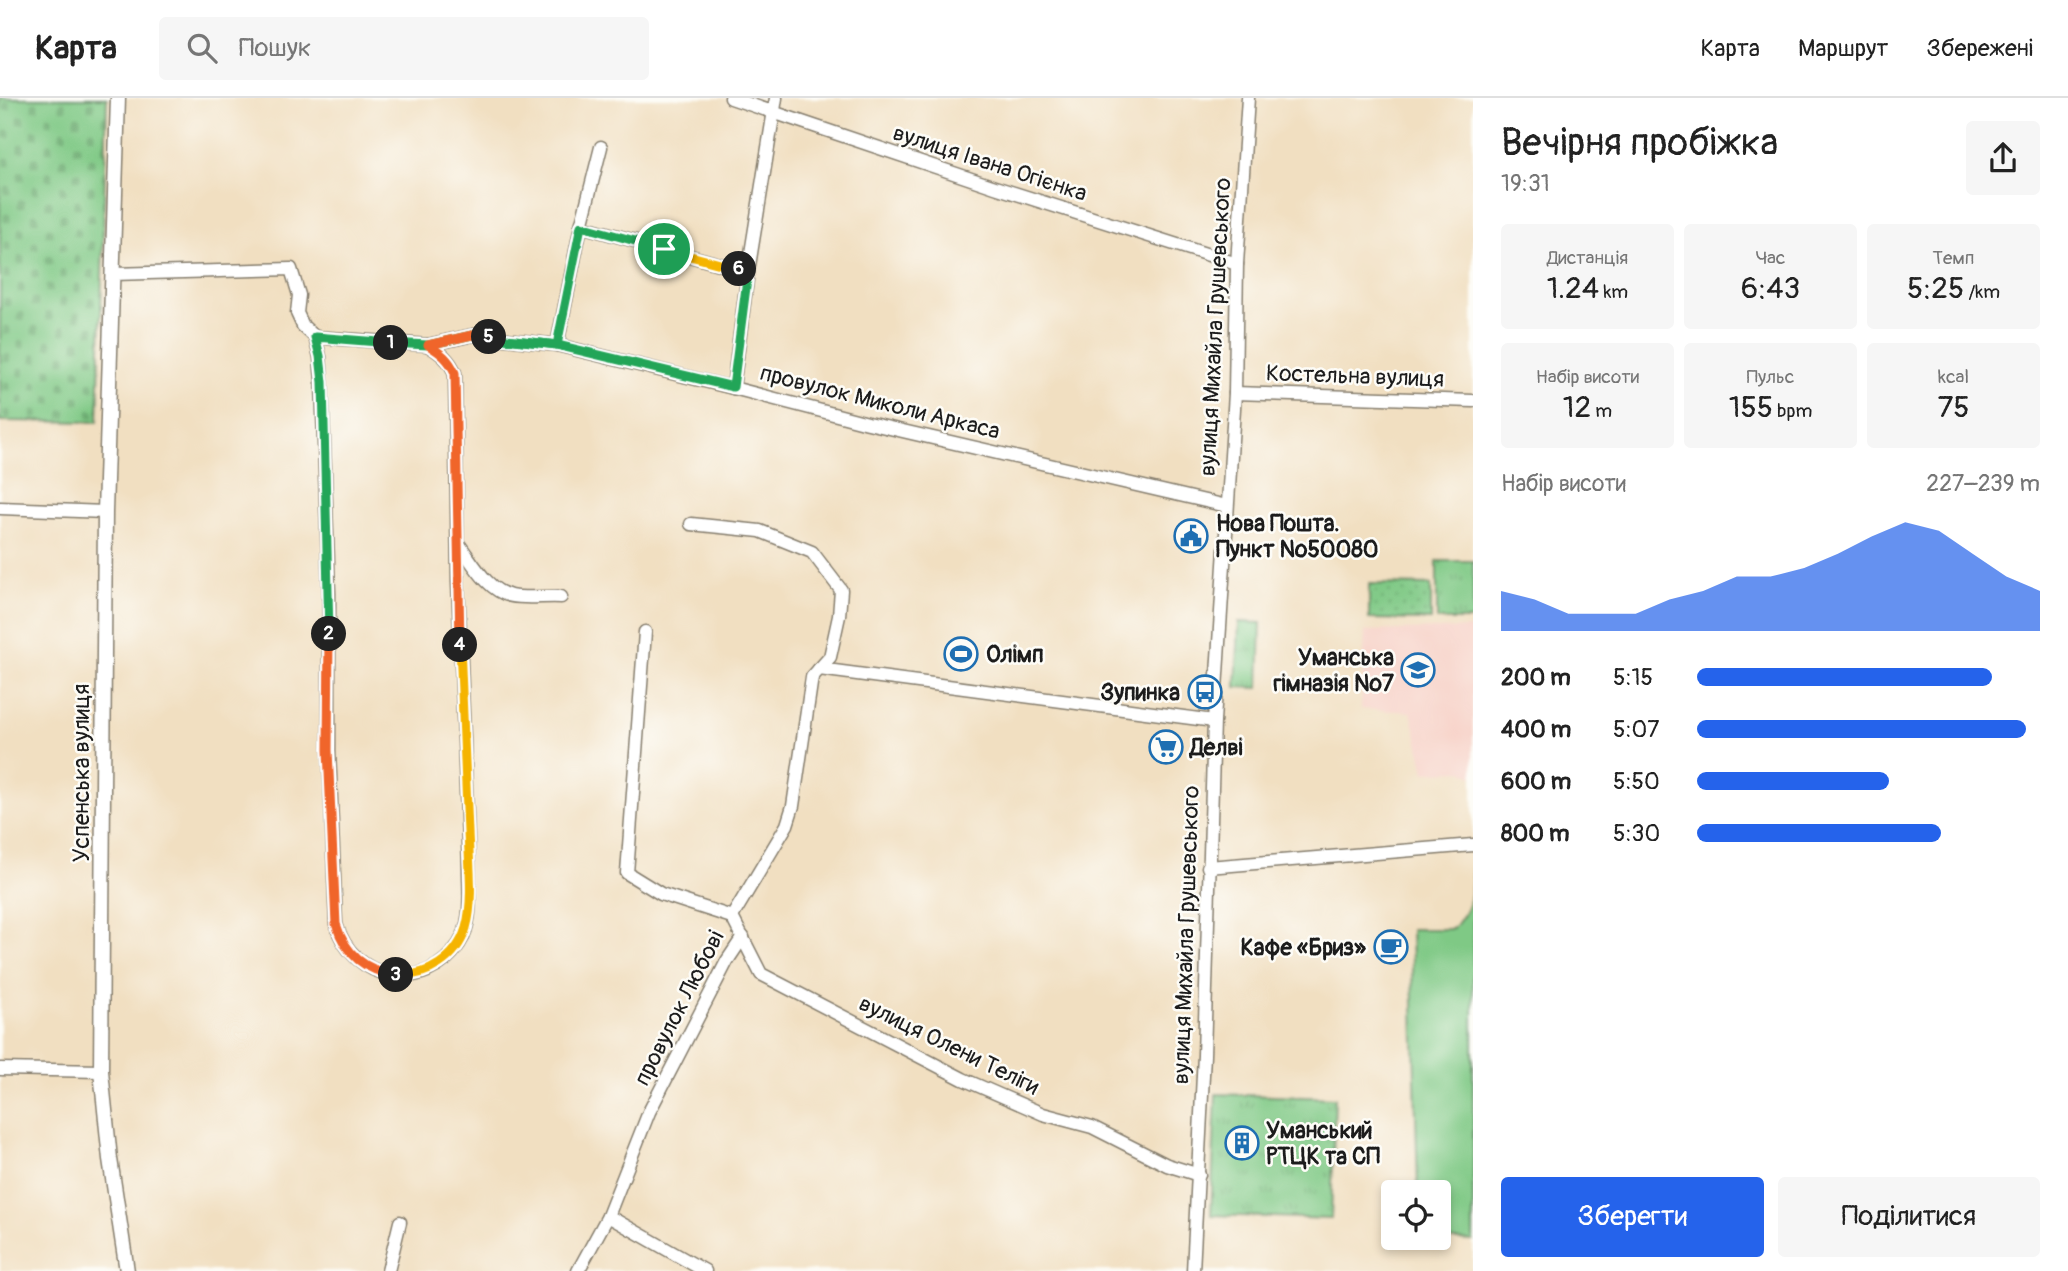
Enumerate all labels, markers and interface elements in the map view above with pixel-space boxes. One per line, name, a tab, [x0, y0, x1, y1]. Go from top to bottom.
search box	[159, 17, 649, 80]
text: Карта	[35, 28, 117, 69]
icon: search	[183, 29, 221, 67]
text: Пошук	[239, 32, 311, 64]
text: Карта	[1701, 34, 1760, 63]
text: Маршрут	[1798, 34, 1888, 63]
text: Збережені	[1926, 34, 2033, 63]
street label: вулиця Івана Огієнка	[889, 118, 1091, 208]
text: Вечірня пробіжка	[1501, 119, 1778, 167]
button: share	[1966, 121, 2040, 195]
text: 19:31	[1501, 169, 1550, 198]
street label: вулиця Михайла Грушевського	[1193, 177, 1237, 477]
pin	[634, 219, 694, 279]
icon: arrive	[645, 230, 683, 268]
text: Дистанція	[1547, 246, 1628, 270]
text: Час	[1756, 246, 1785, 270]
text: Темп	[1932, 246, 1975, 270]
pin: 6	[722, 252, 756, 286]
text: 6	[733, 256, 744, 280]
text: 1.24	[1547, 270, 1599, 307]
text: 6:43	[1741, 270, 1800, 307]
text: 5:25	[1907, 270, 1964, 307]
text: km	[1599, 280, 1628, 304]
text: /km	[1964, 280, 2000, 304]
pin: 5	[472, 320, 506, 354]
text: 5	[483, 324, 494, 348]
pin: 1	[374, 326, 408, 360]
text: 1	[387, 330, 394, 354]
street label: провулок Миколи Аркаса	[757, 358, 1003, 446]
street label: Костельна вулиця	[1265, 358, 1445, 394]
text: Набір висоти	[1536, 365, 1639, 389]
text: Пульс	[1747, 365, 1794, 389]
text: kcal	[1938, 365, 1969, 389]
text: 12	[1563, 389, 1591, 426]
text: 155	[1729, 389, 1773, 426]
text: 75	[1937, 389, 1970, 426]
text: m	[1591, 399, 1612, 423]
text: bpm	[1773, 399, 1812, 423]
text: Набір висоти	[1501, 469, 1626, 498]
text: 227–239 m	[1926, 469, 2040, 498]
place label: Нова Пошта. Пункт №50080	[1216, 509, 1379, 564]
public building icon: Нова Пошта. Пункт №50080	[1172, 517, 1210, 555]
pin: 2	[312, 616, 346, 652]
text: 2	[323, 621, 334, 645]
pin: 4	[442, 628, 477, 662]
text: 4	[454, 632, 465, 656]
sports icon: Олімп	[942, 635, 980, 673]
place label: Олімп	[986, 640, 1044, 669]
place label: Уманська гімназія №7	[1273, 643, 1395, 698]
school or university icon: Уманська гімназія №7	[1399, 651, 1437, 689]
text: 200 m	[1501, 663, 1571, 692]
text: 5:15	[1613, 663, 1653, 692]
bus stop icon: Зупинка	[1186, 673, 1224, 711]
place label: Зупинка	[1100, 678, 1180, 707]
street label: Успенська вулиця	[67, 684, 96, 862]
text: 400 m	[1501, 715, 1571, 744]
text: 5:07	[1613, 715, 1659, 744]
supermarket icon: Делві	[1147, 728, 1185, 766]
place label: Делві	[1188, 733, 1243, 762]
text: 600 m	[1501, 767, 1571, 796]
text: 5:50	[1613, 767, 1660, 796]
street label: вулиця Михайла Грушевського	[1166, 785, 1206, 1085]
text: 800 m	[1501, 819, 1569, 848]
text: 5:30	[1613, 819, 1660, 848]
street label: провулок Любові	[627, 926, 731, 1090]
cafe icon: Кафе «Бриз»	[1372, 928, 1410, 966]
place label: Кафе «Бриз»	[1240, 933, 1366, 962]
pin: 3	[378, 958, 414, 992]
text: 3	[390, 962, 401, 986]
street label: вулиця Олени Теліги	[854, 989, 1044, 1101]
place label: Уманський РТЦК та СП	[1266, 1116, 1380, 1171]
building icon: Уманський РТЦК та СП	[1223, 1124, 1261, 1162]
button: Зберегти	[1501, 1177, 1764, 1257]
button: Поділитися	[1778, 1177, 2040, 1257]
map controls	[1381, 1180, 1451, 1250]
button: locate	[1381, 1180, 1451, 1250]

